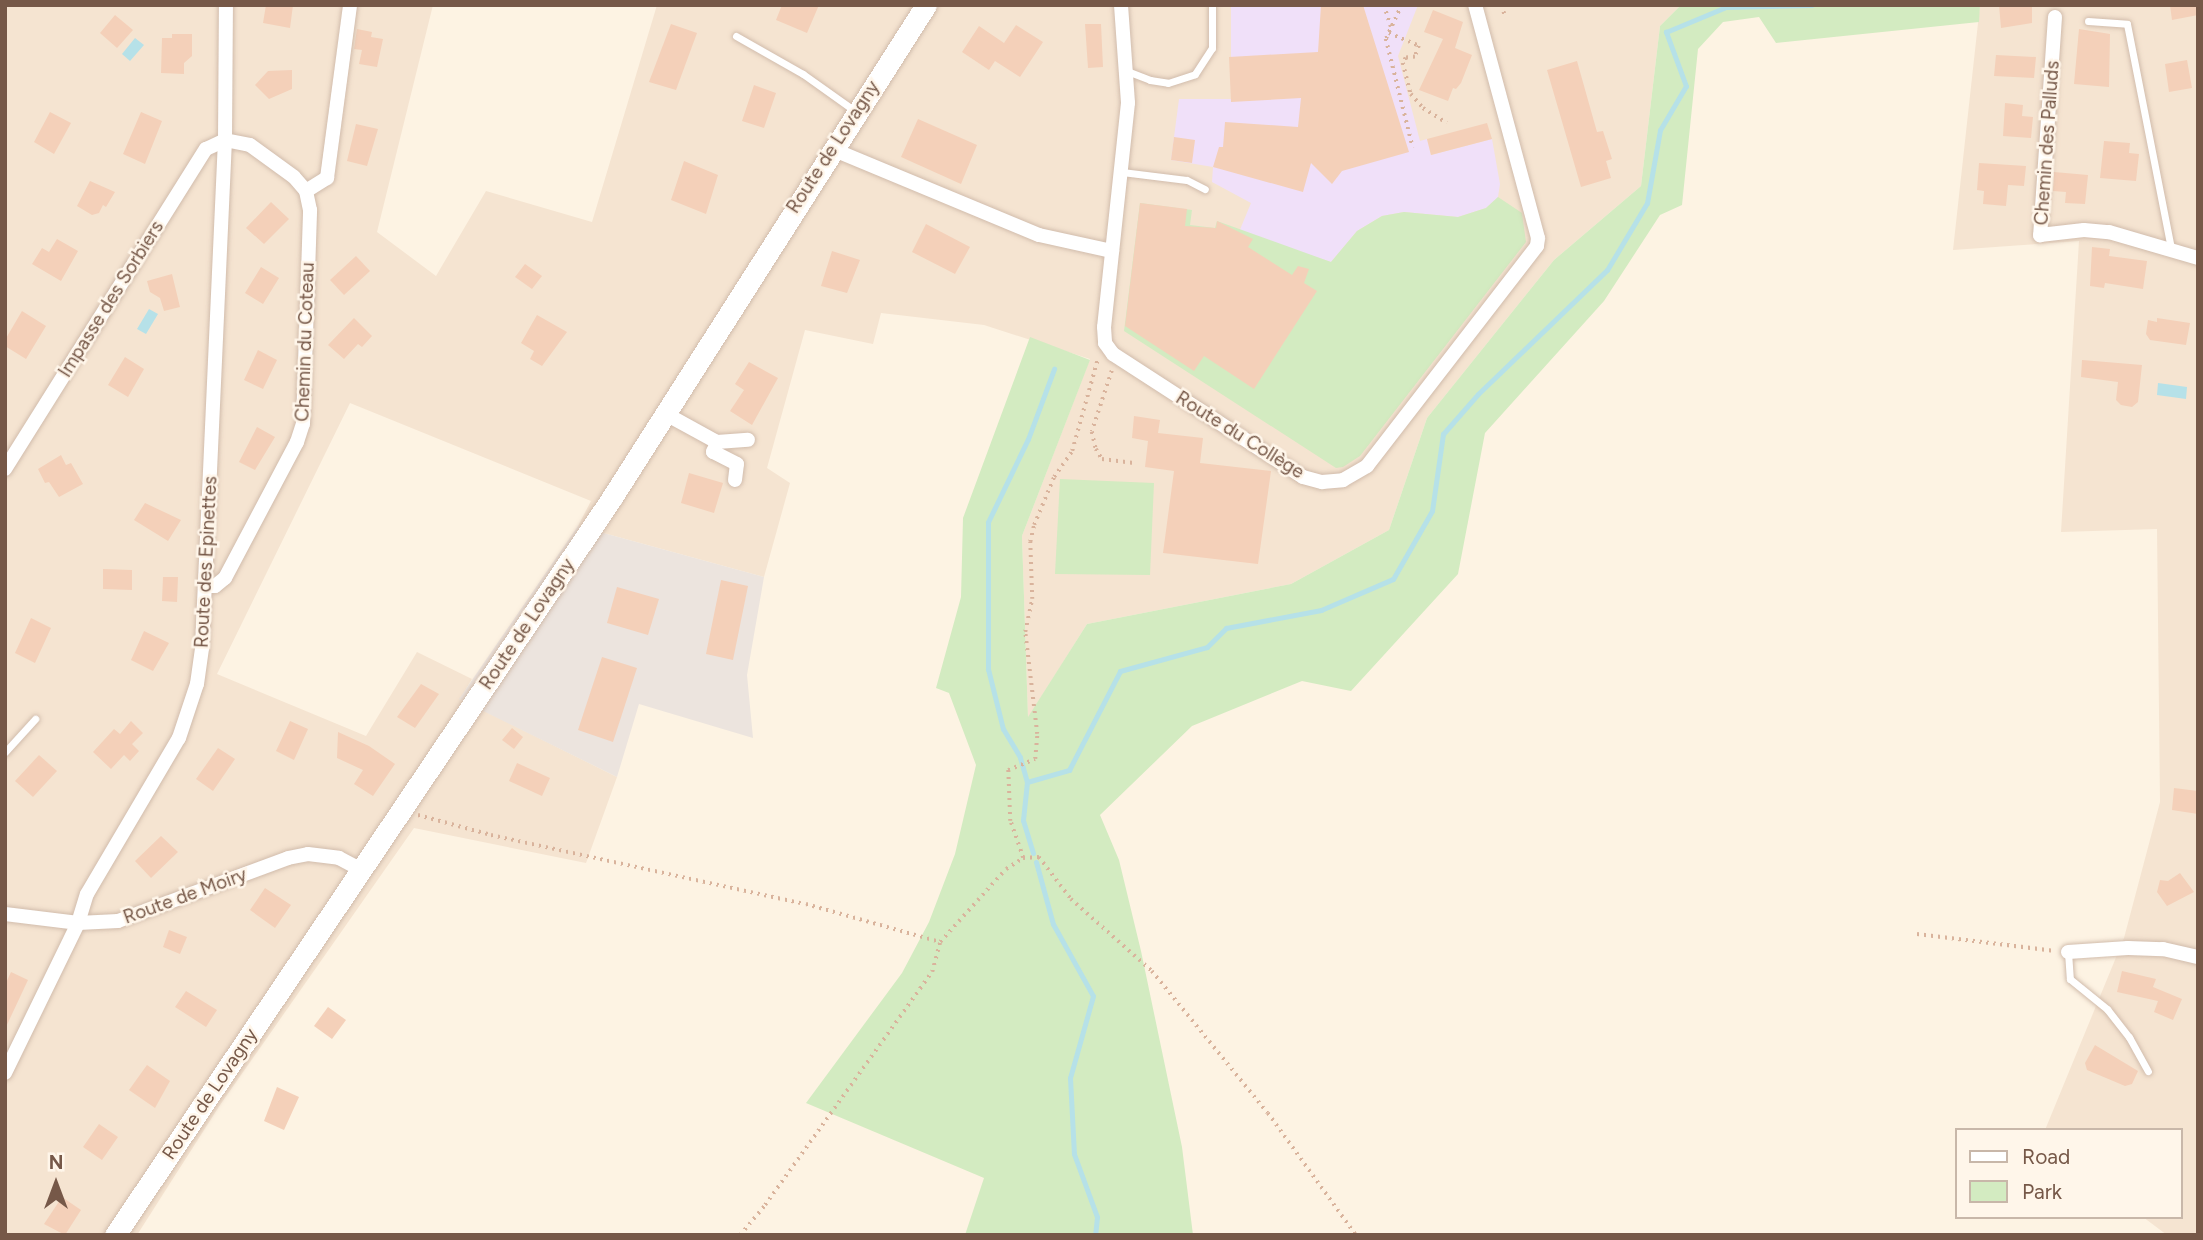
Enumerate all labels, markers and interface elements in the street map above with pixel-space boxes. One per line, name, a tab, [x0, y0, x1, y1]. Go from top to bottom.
street label: Chemin des Palluds	[2030, 60, 2064, 226]
street label: Route de Lovagny	[782, 76, 884, 218]
street label: Impasse des Sorbiers	[54, 216, 168, 382]
street label: Chemin du Coteau	[291, 262, 319, 422]
street label: Route du Collège	[1172, 386, 1308, 484]
street label: Route des Epinettes	[190, 475, 222, 649]
street label: Route de Lovagny	[475, 554, 579, 694]
street label: Route de Moiry	[120, 863, 250, 929]
street label: Route de Lovagny	[158, 1024, 262, 1164]
legend	[1954, 1128, 2182, 1219]
text: Road	[2022, 1144, 2070, 1169]
north arrow	[21, 1149, 91, 1219]
text: N	[49, 1151, 63, 1174]
text: Park	[2022, 1179, 2062, 1204]

